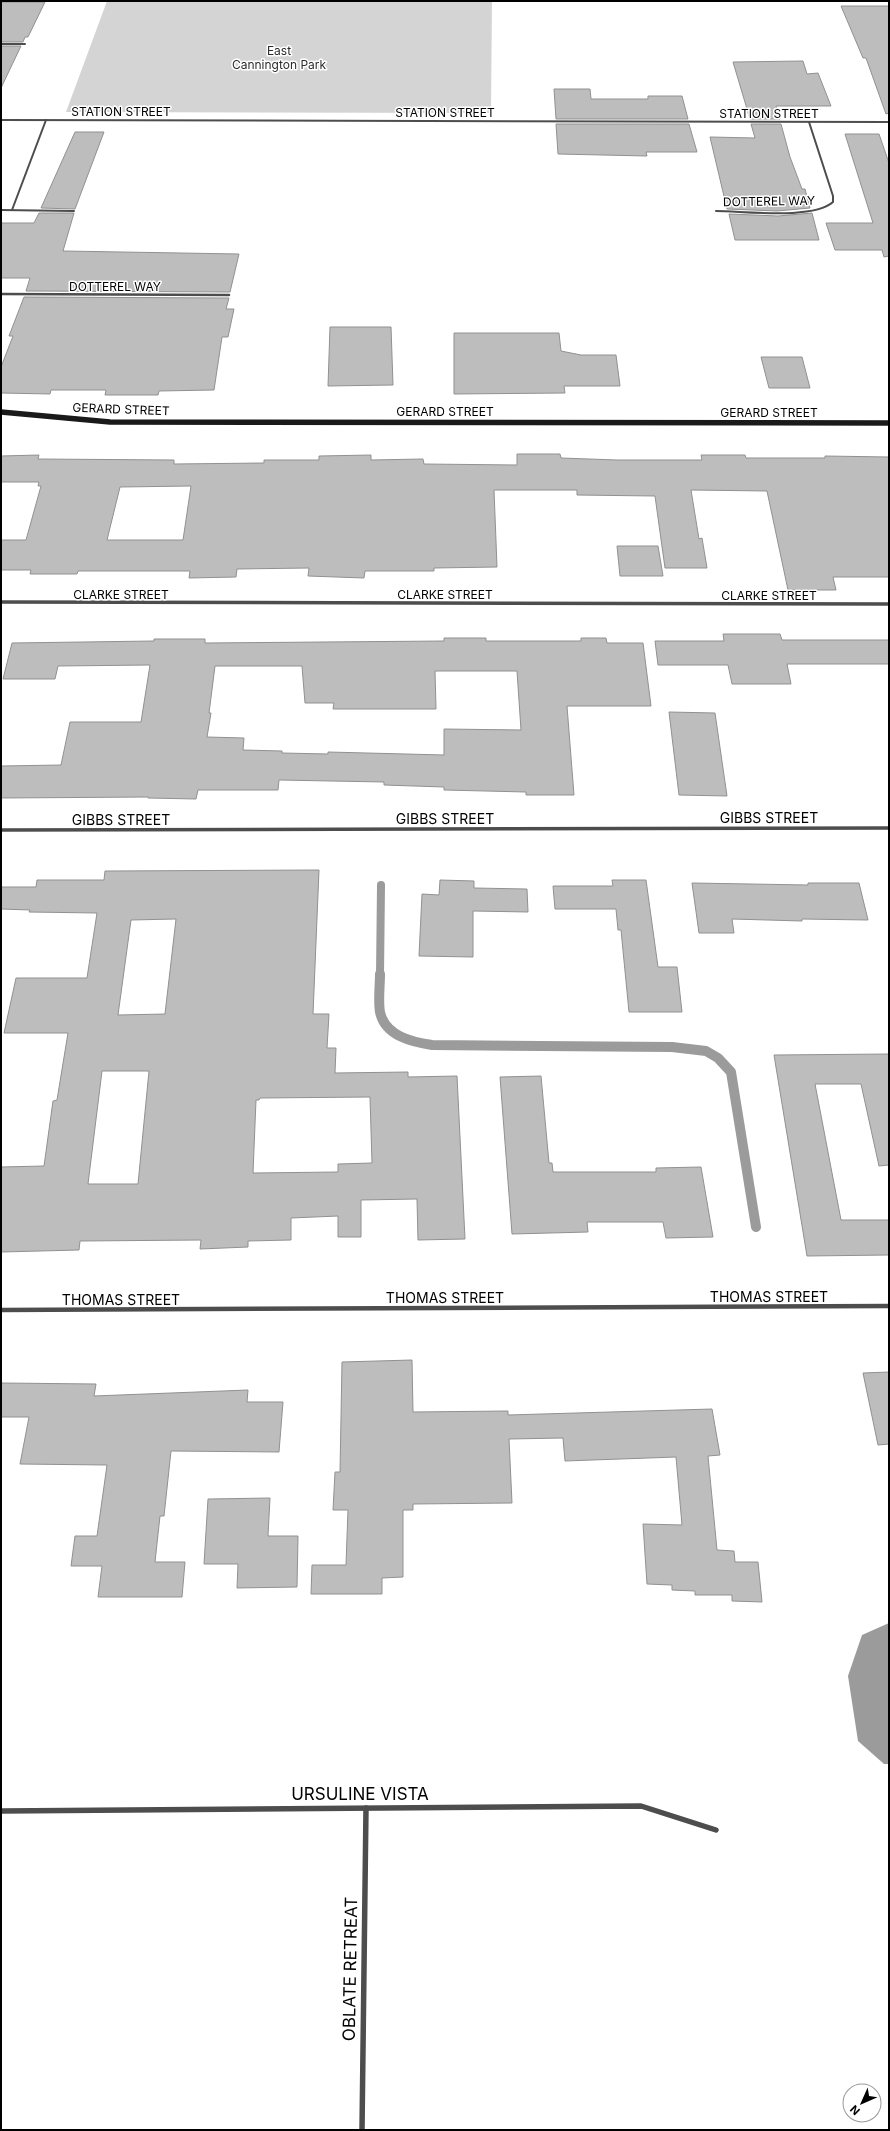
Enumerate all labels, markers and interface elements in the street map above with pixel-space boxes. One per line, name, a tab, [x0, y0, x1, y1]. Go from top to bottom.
park label: East Cannington Park	[232, 43, 327, 72]
street label: STATION STREET	[71, 104, 171, 119]
street label: STATION STREET	[395, 105, 495, 120]
street label: STATION STREET	[719, 106, 819, 121]
street label: DOTTEREL WAY	[723, 193, 815, 209]
street label: DOTTEREL WAY	[69, 279, 161, 294]
street label: GERARD STREET	[72, 400, 170, 418]
street label: GERARD STREET	[396, 404, 494, 419]
street label: GERARD STREET	[720, 405, 818, 420]
street label: CLARKE STREET	[73, 587, 169, 602]
street label: CLARKE STREET	[397, 587, 493, 602]
street label: CLARKE STREET	[721, 588, 817, 603]
street label: GIBBS STREET	[720, 809, 818, 826]
street label: GIBBS STREET	[396, 810, 494, 827]
street label: GIBBS STREET	[72, 811, 170, 828]
street label: THOMAS STREET	[710, 1288, 828, 1305]
street label: THOMAS STREET	[386, 1289, 504, 1306]
street label: THOMAS STREET	[62, 1291, 180, 1308]
street label: URSULINE VISTA	[291, 1784, 429, 1804]
street label: OBLATE RETREAT	[339, 1897, 361, 2041]
north arrow	[842, 2083, 882, 2123]
text: N	[847, 2102, 863, 2118]

